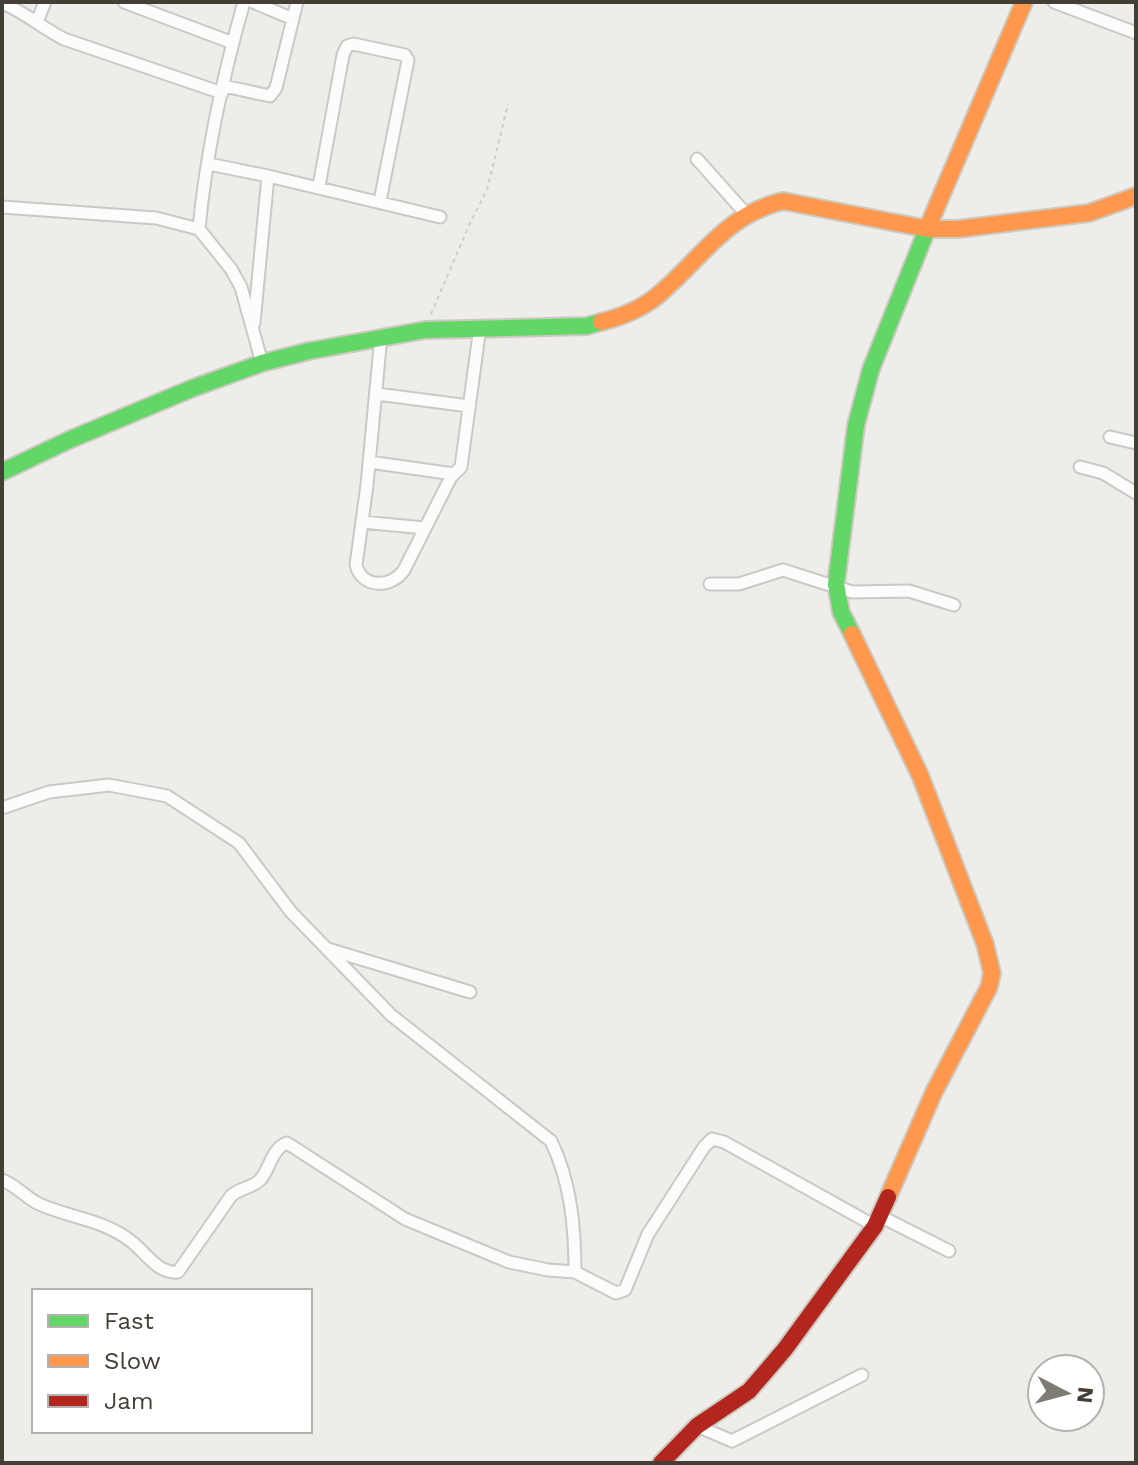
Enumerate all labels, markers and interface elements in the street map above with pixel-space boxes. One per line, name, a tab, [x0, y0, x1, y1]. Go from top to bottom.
legend	[32, 1289, 312, 1433]
text: Fast	[104, 1307, 154, 1335]
text: Slow	[104, 1347, 161, 1375]
north arrow	[1026, 1353, 1106, 1433]
text: N	[1072, 1386, 1099, 1404]
text: Jam	[104, 1387, 154, 1415]

